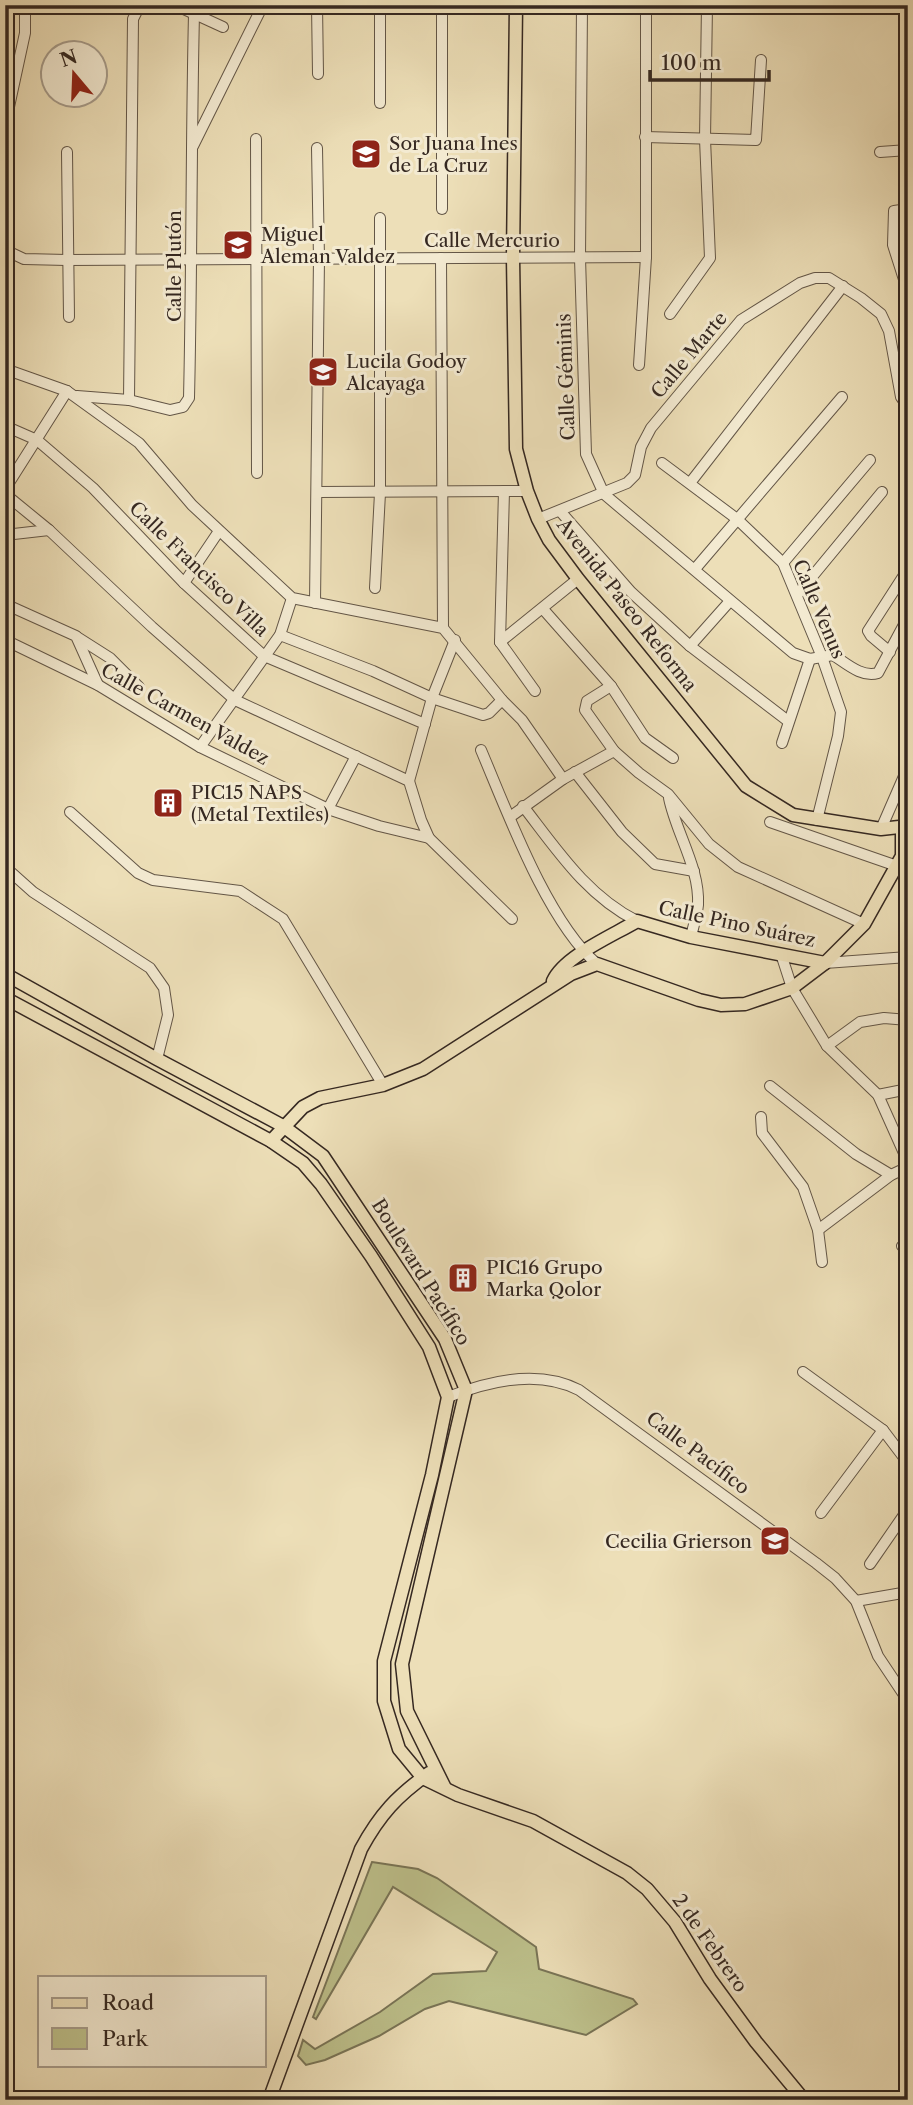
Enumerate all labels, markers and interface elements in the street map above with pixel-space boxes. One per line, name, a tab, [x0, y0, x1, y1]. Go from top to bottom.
north arrow	[38, 38, 108, 108]
scale bar	[650, 38, 769, 82]
text: N	[57, 45, 80, 72]
text: 100 m	[661, 50, 722, 75]
place label: Sor Juana Ines de La Cruz	[389, 132, 518, 177]
school or university icon: Sor Juana Ines de La Cruz	[349, 137, 383, 171]
street label: Calle Plutón	[163, 210, 186, 322]
place label: Miguel Aleman Valdez	[260, 223, 395, 268]
school or university icon: Miguel Aleman Valdez	[221, 228, 255, 262]
street label: Calle Mercurio	[424, 229, 560, 252]
street label: Calle Marte	[646, 307, 732, 403]
street label: Calle Géminis	[552, 313, 580, 441]
place label: Lucila Godoy Alcayaga	[345, 350, 467, 395]
school or university icon: Lucila Godoy Alcayaga	[306, 355, 340, 389]
street label: Calle Francisco Villa	[125, 497, 273, 641]
street label: Avenida Paseo Reforma	[552, 513, 702, 696]
street label: Calle Venus	[788, 556, 850, 662]
street label: Calle Carmen Valdez	[97, 658, 273, 770]
place label: PIC15 NAPS (Metal Textiles)	[191, 781, 329, 826]
building icon: PIC15 NAPS (Metal Textiles)	[151, 786, 185, 820]
street label: Calle Pino Suárez	[656, 896, 818, 952]
street label: Boulevard Pacífico	[367, 1195, 475, 1349]
place label: PIC16 Grupo Marka Qolor	[486, 1256, 603, 1301]
building icon: PIC16 Grupo Marka Qolor	[446, 1261, 480, 1295]
street label: Calle Pacífico	[642, 1407, 754, 1499]
school or university icon: Cecilia Grierson	[758, 1524, 792, 1558]
place label: Cecilia Grierson	[605, 1530, 752, 1553]
street label: 2 de Febrero	[668, 1889, 752, 1997]
legend	[38, 1976, 266, 2066]
text: Road	[102, 1990, 154, 2015]
text: Park	[102, 2026, 148, 2051]

